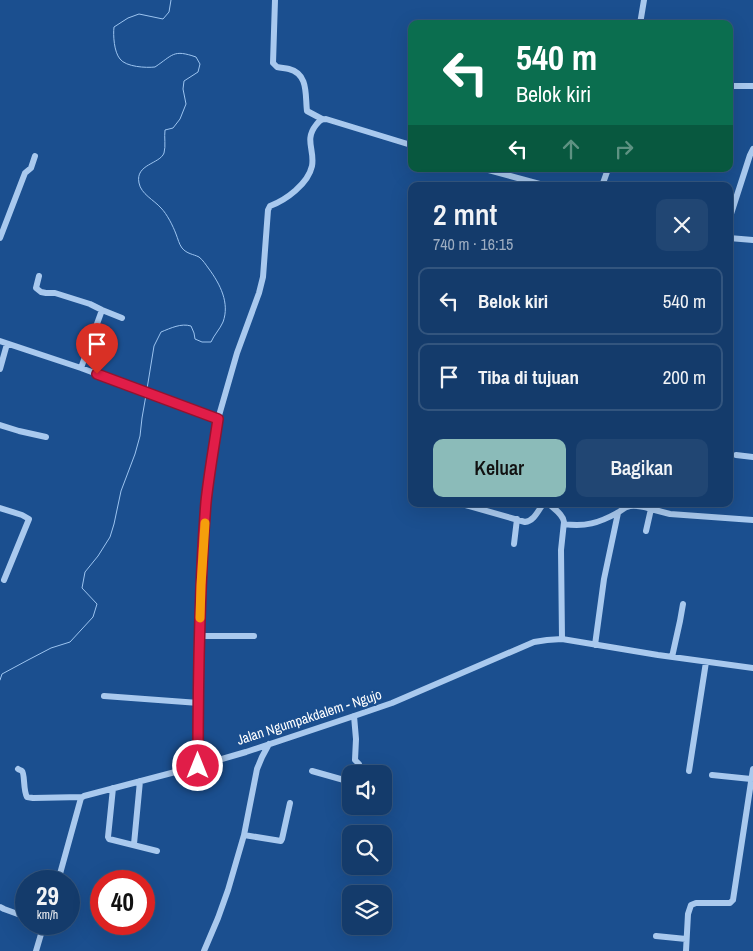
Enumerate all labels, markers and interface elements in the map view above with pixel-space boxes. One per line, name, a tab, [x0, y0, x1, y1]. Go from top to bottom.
text: 540 m	[516, 34, 597, 81]
icon: left	[433, 40, 498, 105]
text: Belok kiri	[516, 79, 591, 109]
icon: left	[504, 135, 532, 163]
icon: ahead	[557, 135, 585, 163]
icon: right	[610, 135, 638, 163]
text: 2 mnt	[433, 194, 497, 234]
button: close	[656, 199, 708, 251]
text: 740 m · 16:15	[433, 233, 513, 255]
icon: left	[435, 287, 463, 315]
text: Belok kiri	[478, 288, 548, 314]
text: 540 m	[663, 288, 706, 314]
pin	[76, 323, 118, 374]
icon: arrive	[83, 330, 111, 358]
icon: arrive	[435, 363, 463, 391]
text: Tiba di tujuan	[478, 364, 579, 390]
text: 200 m	[663, 364, 706, 390]
button: Keluar	[433, 439, 566, 497]
button: Bagikan	[576, 439, 708, 497]
street label: Jalan Ngumpakdalem - Ngujo	[234, 685, 384, 749]
position arrow	[171, 739, 223, 791]
map controls	[342, 765, 392, 935]
button: sound	[342, 765, 392, 815]
button: search	[342, 825, 392, 875]
speed limit sign: 40	[90, 870, 155, 935]
text: 29	[36, 879, 59, 913]
button: layers	[342, 885, 392, 935]
text: km/h	[37, 907, 58, 923]

